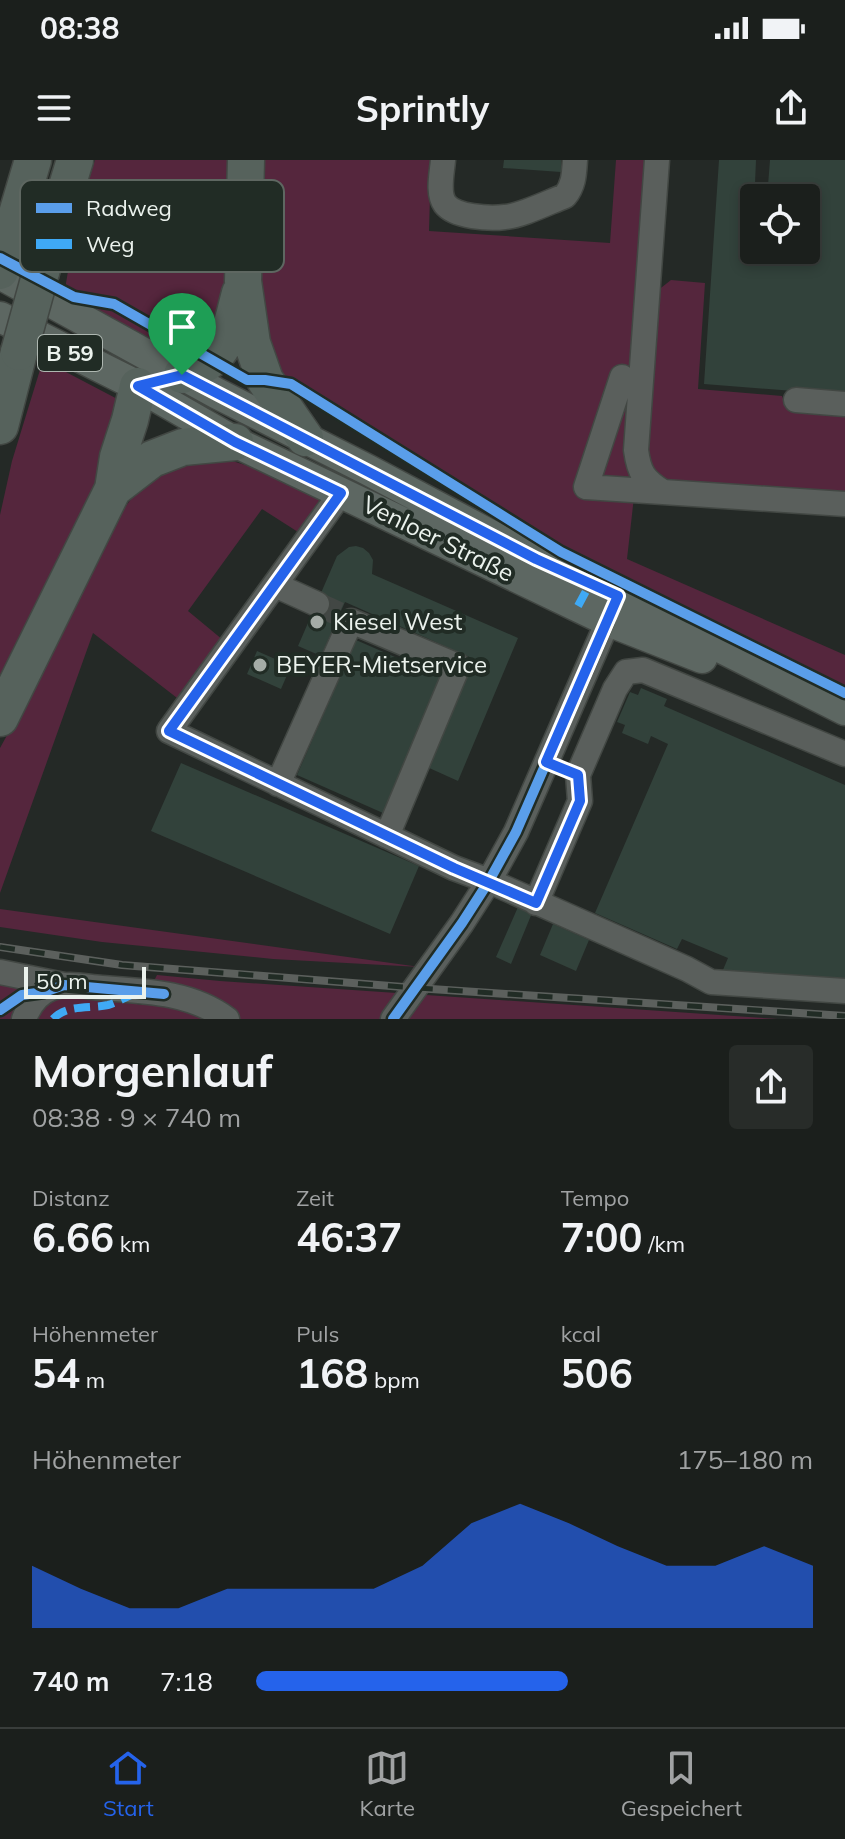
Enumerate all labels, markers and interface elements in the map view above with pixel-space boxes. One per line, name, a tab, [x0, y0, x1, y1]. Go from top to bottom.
text: 08:38	[40, 9, 119, 47]
icon: menu	[32, 86, 76, 130]
text: Sprintly	[356, 86, 489, 131]
icon: share	[769, 86, 813, 130]
legend	[20, 180, 284, 272]
map controls	[740, 184, 820, 264]
button: locate	[740, 184, 820, 264]
text: Radweg	[86, 194, 172, 222]
text: Weg	[86, 230, 134, 258]
pin	[148, 293, 216, 375]
icon: arrive	[160, 305, 204, 349]
road number: B 59	[38, 335, 102, 371]
street label: Venloer Straße	[358, 489, 519, 588]
place label: Kiesel West	[333, 606, 462, 636]
marker: Kiesel West	[308, 613, 326, 631]
place label: BEYER-Mietservice	[276, 649, 487, 679]
marker: BEYER-Mietservice	[251, 656, 269, 674]
scale bar	[24, 963, 146, 999]
text: 50 m	[36, 967, 87, 995]
text: Morgenlauf	[32, 1043, 272, 1098]
button: share	[729, 1045, 813, 1129]
text: 08:38 · 9 × 740 m	[32, 1101, 241, 1134]
text: Distanz	[32, 1184, 110, 1212]
text: Zeit	[296, 1184, 334, 1212]
text: Tempo	[561, 1184, 629, 1212]
text: 6.66	[32, 1212, 114, 1262]
text: 46:37	[296, 1212, 402, 1262]
text: 7:00	[561, 1212, 643, 1262]
text: km	[114, 1230, 150, 1258]
text: /km	[643, 1230, 685, 1258]
text: Höhenmeter	[32, 1320, 158, 1348]
text: Puls	[296, 1320, 339, 1348]
text: kcal	[561, 1320, 601, 1348]
text: 54	[32, 1348, 80, 1398]
text: 168	[296, 1348, 368, 1398]
text: 506	[561, 1348, 633, 1398]
text: m	[80, 1366, 105, 1394]
text: bpm	[368, 1366, 420, 1394]
text: Höhenmeter	[32, 1443, 181, 1476]
text: 175–180 m	[677, 1443, 813, 1476]
text: 740 m	[32, 1665, 109, 1698]
text: 7:18	[160, 1665, 213, 1698]
tab: Start	[103, 1746, 154, 1822]
tab: Karte	[360, 1746, 415, 1822]
tab: Gespeichert	[621, 1746, 742, 1822]

